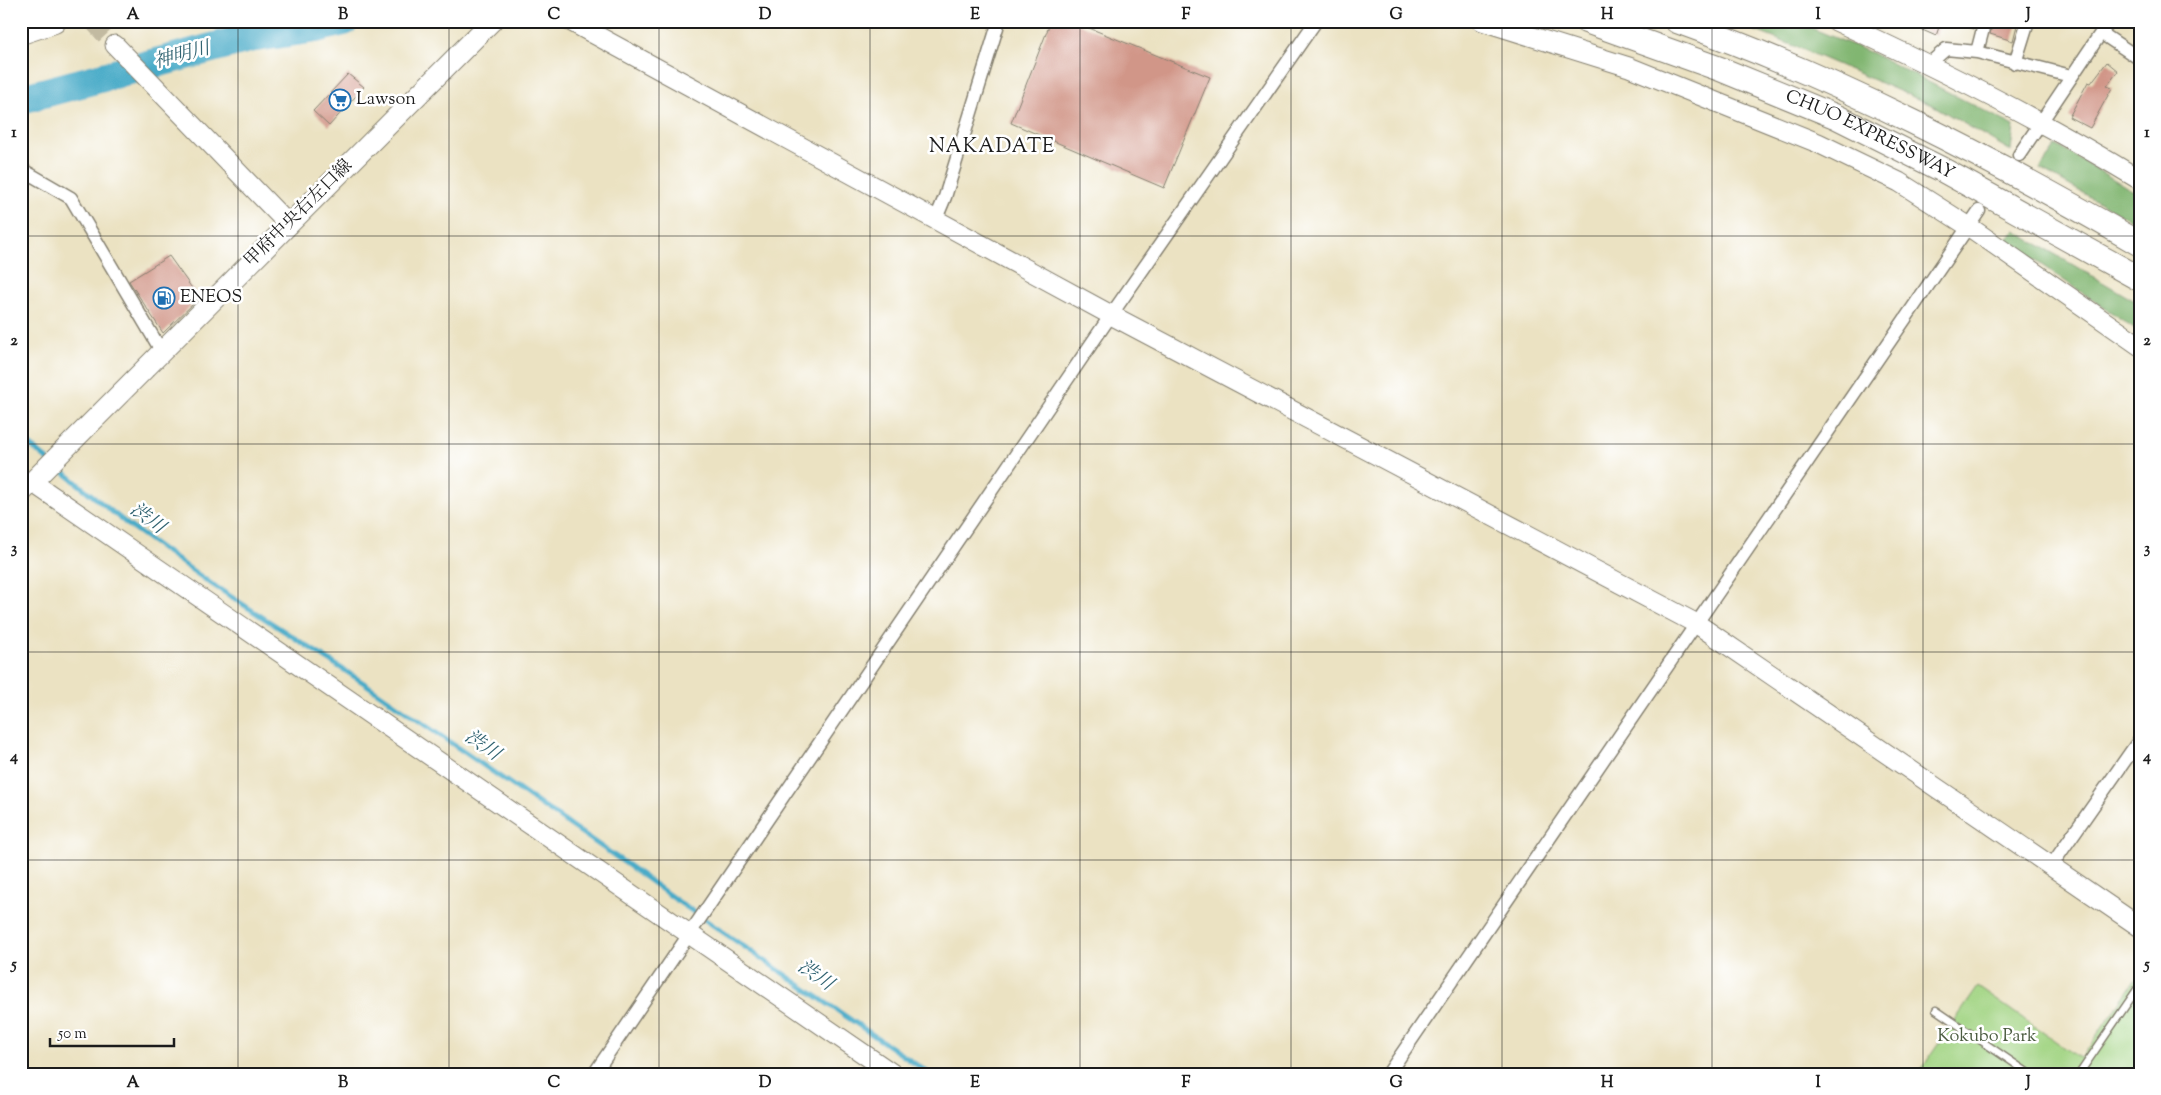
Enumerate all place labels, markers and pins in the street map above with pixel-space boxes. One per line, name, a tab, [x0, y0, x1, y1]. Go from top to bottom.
place label: Lawson	[356, 87, 416, 113]
supermarket icon: Lawson	[328, 88, 352, 112]
place label: ENEOS	[180, 285, 242, 311]
fuel station icon: ENEOS	[152, 286, 176, 310]

